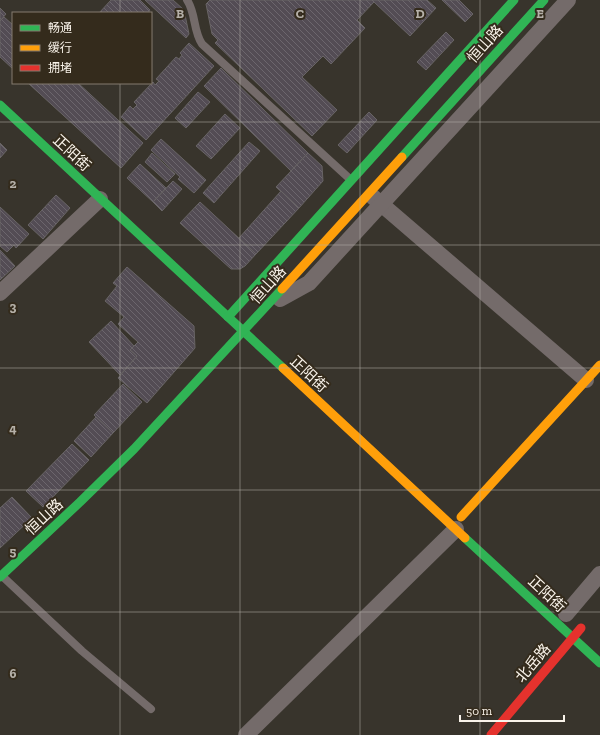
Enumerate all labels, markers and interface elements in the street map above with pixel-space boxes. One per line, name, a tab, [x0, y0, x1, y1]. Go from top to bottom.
text: B	[176, 6, 184, 21]
text: C	[296, 6, 304, 21]
text: D	[415, 6, 425, 21]
text: E	[536, 6, 544, 21]
legend	[12, 12, 152, 84]
text: 畅通	[48, 21, 72, 35]
street label: 恒山路	[463, 21, 507, 67]
text: 缓行	[48, 41, 72, 55]
text: 拥堵	[48, 61, 72, 75]
street label: 正阳街	[49, 131, 95, 175]
text: 2	[10, 176, 17, 191]
street label: 恒山路	[246, 262, 290, 308]
text: 3	[10, 299, 17, 314]
street label: 正阳街	[286, 352, 332, 396]
text: 4	[9, 421, 17, 436]
street label: 恒山路	[21, 495, 67, 539]
text: 5	[10, 544, 17, 559]
street label: 正阳街	[524, 572, 570, 616]
street label: 北岳路	[512, 640, 554, 686]
text: 6	[10, 666, 17, 681]
scale bar	[460, 697, 564, 723]
text: 50 m	[466, 704, 493, 718]

